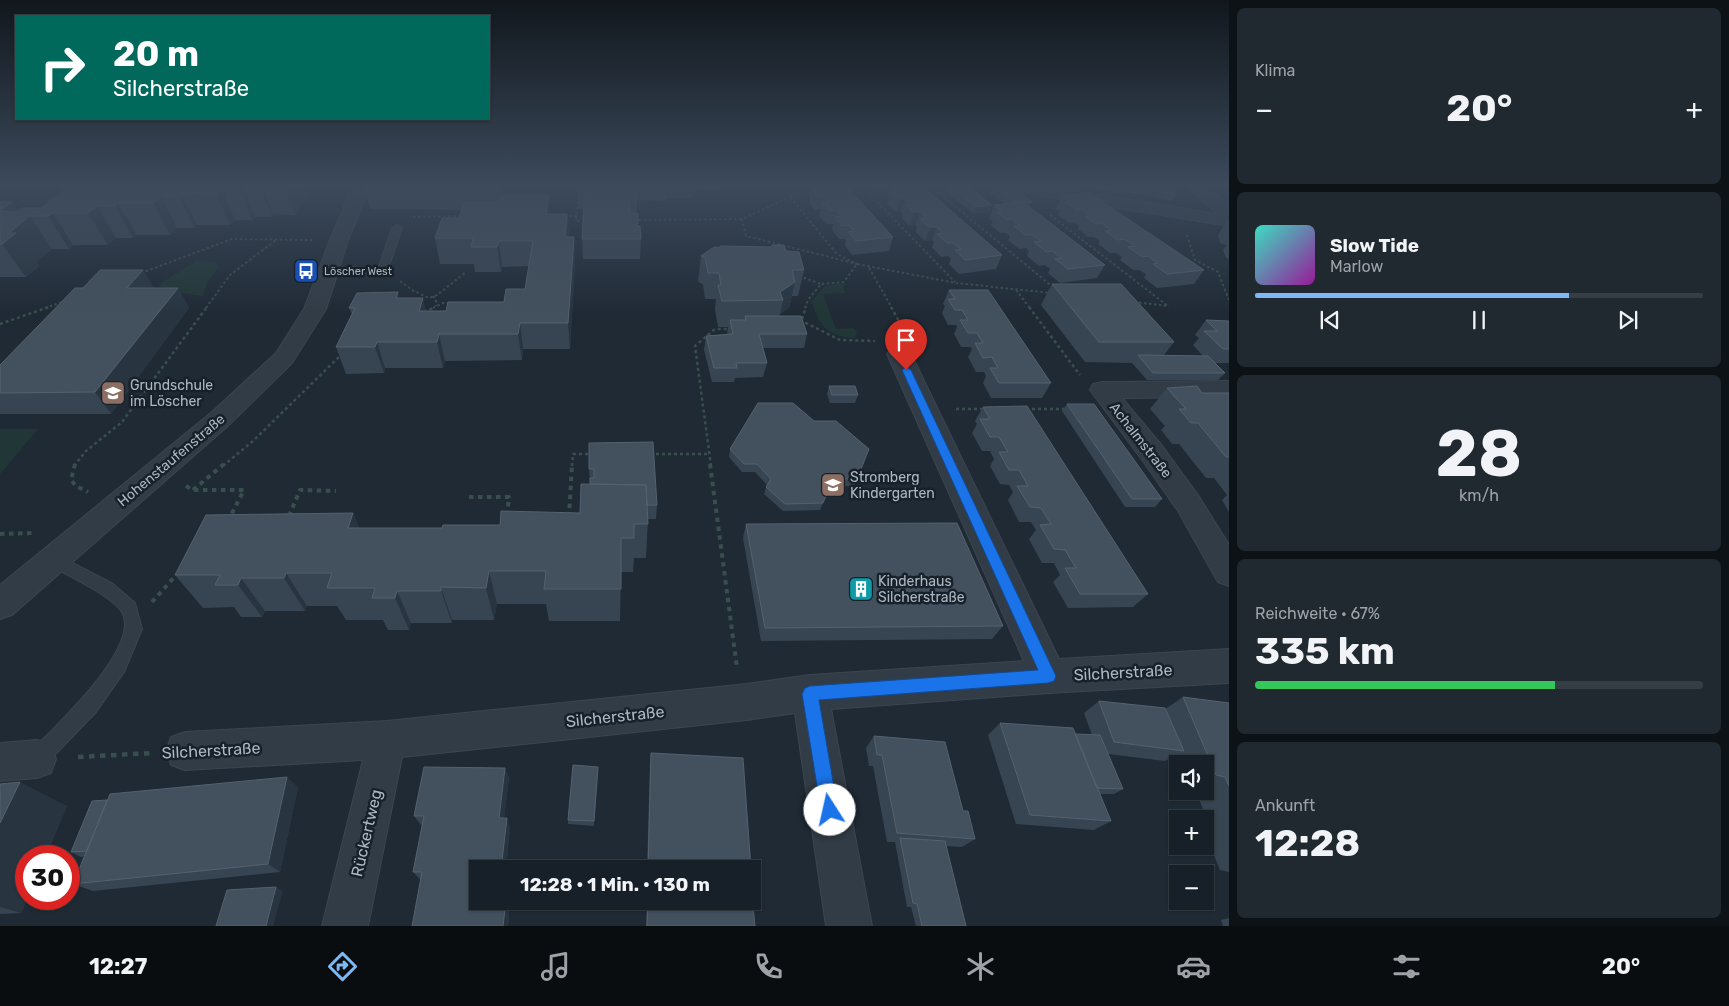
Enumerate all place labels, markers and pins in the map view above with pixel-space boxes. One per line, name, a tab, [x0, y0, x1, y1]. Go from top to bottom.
bus stop icon: Löscher West	[293, 258, 319, 284]
place label: Löscher West	[324, 265, 393, 278]
pin	[885, 319, 927, 370]
place label: Grundschule im Löscher	[130, 377, 213, 410]
school or university icon: Grundschule im Löscher	[100, 380, 126, 406]
place label: Stromberg Kindergarten	[850, 469, 935, 502]
school or university icon: Stromberg Kindergarten	[820, 472, 846, 498]
place label: Kinderhaus Silcherstraße	[878, 573, 965, 606]
building icon: Kinderhaus Silcherstraße	[848, 576, 874, 602]

